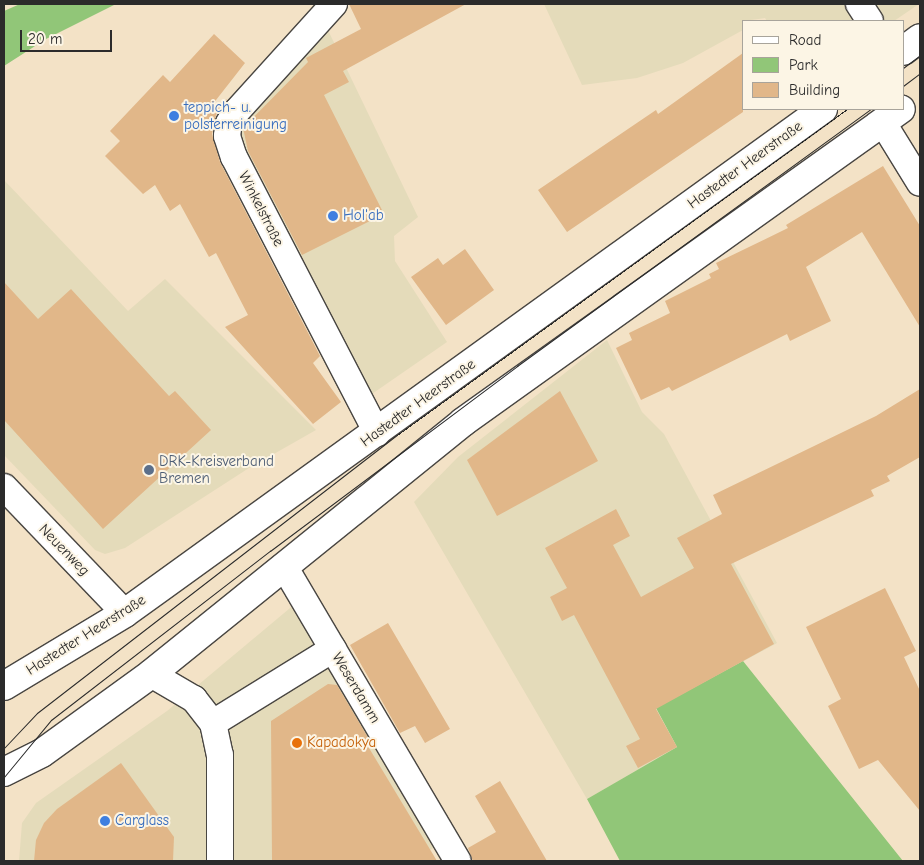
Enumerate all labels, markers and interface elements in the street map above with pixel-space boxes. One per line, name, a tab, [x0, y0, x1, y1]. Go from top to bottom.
scale bar	[22, 20, 115, 52]
legend	[742, 20, 904, 110]
text: 20 m	[28, 30, 62, 48]
text: Road	[789, 31, 821, 49]
text: Park	[789, 56, 818, 74]
text: Building	[789, 81, 840, 99]
place label: teppich- u. polsterreinigung	[184, 98, 287, 133]
marker: teppich- u. polsterreinigung	[168, 110, 180, 122]
street label: Hastedter Heerstraße	[684, 117, 806, 213]
street label: Winkelstraße	[234, 168, 288, 250]
place label: Hol'ab	[343, 207, 384, 225]
marker: Hol'ab	[327, 210, 339, 222]
street label: Hastedter Heerstraße	[357, 355, 479, 451]
place label: DRK-Kreisverband Bremen	[159, 452, 274, 487]
marker: DRK-Kreisverband Bremen	[143, 464, 155, 476]
street label: Neuenweg	[35, 520, 93, 580]
street label: Hastedter Heerstraße	[23, 591, 149, 679]
street label: Weserdamm	[328, 649, 384, 727]
place label: Kapadokya	[307, 734, 376, 752]
marker: Kapadokya	[291, 737, 303, 749]
place label: Carglass	[115, 812, 169, 830]
marker: Carglass	[99, 815, 111, 827]

